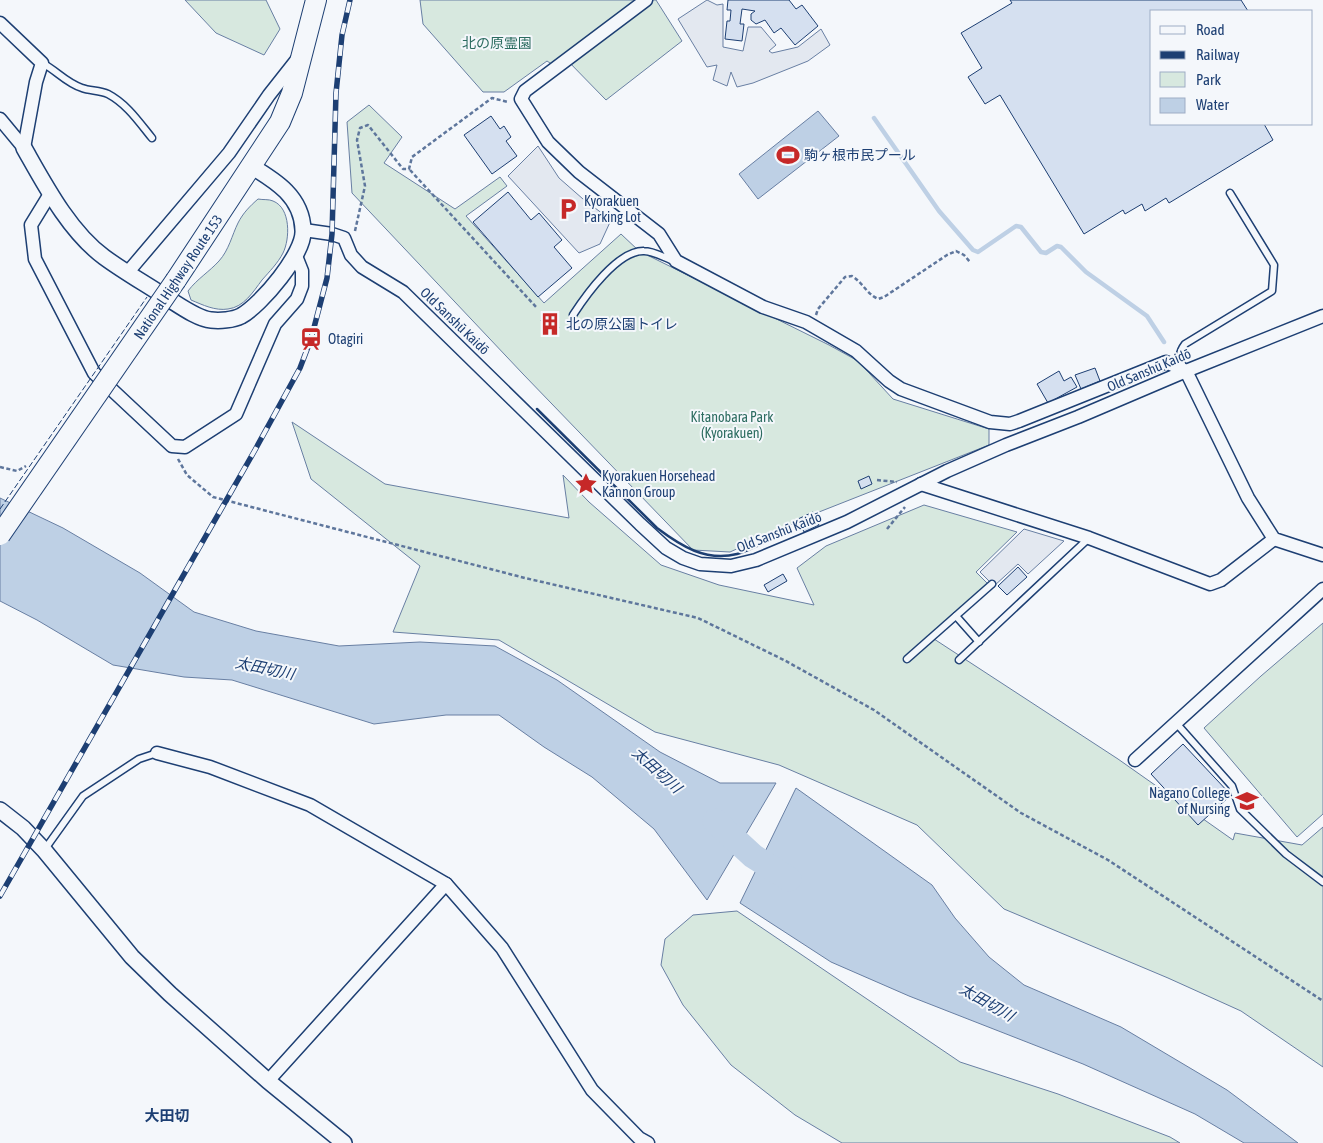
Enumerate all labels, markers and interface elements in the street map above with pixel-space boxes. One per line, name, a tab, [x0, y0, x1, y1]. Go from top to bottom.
legend	[1150, 10, 1313, 125]
text: Road	[1196, 21, 1225, 38]
park label: 北の原霊園	[462, 35, 532, 51]
text: Railway	[1196, 46, 1240, 63]
text: Park	[1196, 71, 1221, 88]
text: Water	[1196, 96, 1229, 113]
sports icon: 駒ヶ根市民プール	[775, 142, 801, 168]
place label: 駒ヶ根市民プール	[804, 147, 916, 163]
place label: Kyorakuen Parking Lot	[584, 193, 641, 225]
parking icon: Kyorakuen Parking Lot	[555, 196, 581, 222]
street label: National Highway Route 153	[130, 212, 226, 342]
street label: Old Sanshū Kaidō	[417, 284, 493, 358]
building icon: 北の原公園トイレ	[537, 311, 563, 337]
place label: 北の原公園トイレ	[566, 316, 678, 332]
station icon: Otagiri	[298, 326, 324, 352]
place label: Otagiri	[328, 331, 363, 347]
street label: Old Sanshū Kaidō	[1105, 345, 1193, 395]
park label: Kitanobara Park (Kyorakuen)	[691, 409, 773, 441]
place label: Kyorakuen Horsehead Kannon Group	[602, 468, 715, 500]
place icon: Kyorakuen Horsehead Kannon Group	[573, 471, 599, 497]
street label: Old Sanshū Kaidō	[734, 509, 824, 555]
water label: 太田切川	[234, 653, 298, 683]
water label: 太田切川	[629, 744, 686, 798]
place label: Nagano College of Nursing	[1149, 785, 1230, 817]
school or university icon: Nagano College of Nursing	[1234, 788, 1260, 814]
water label: 太田切川	[957, 980, 1019, 1025]
district label: 大田切	[144, 1107, 190, 1124]

